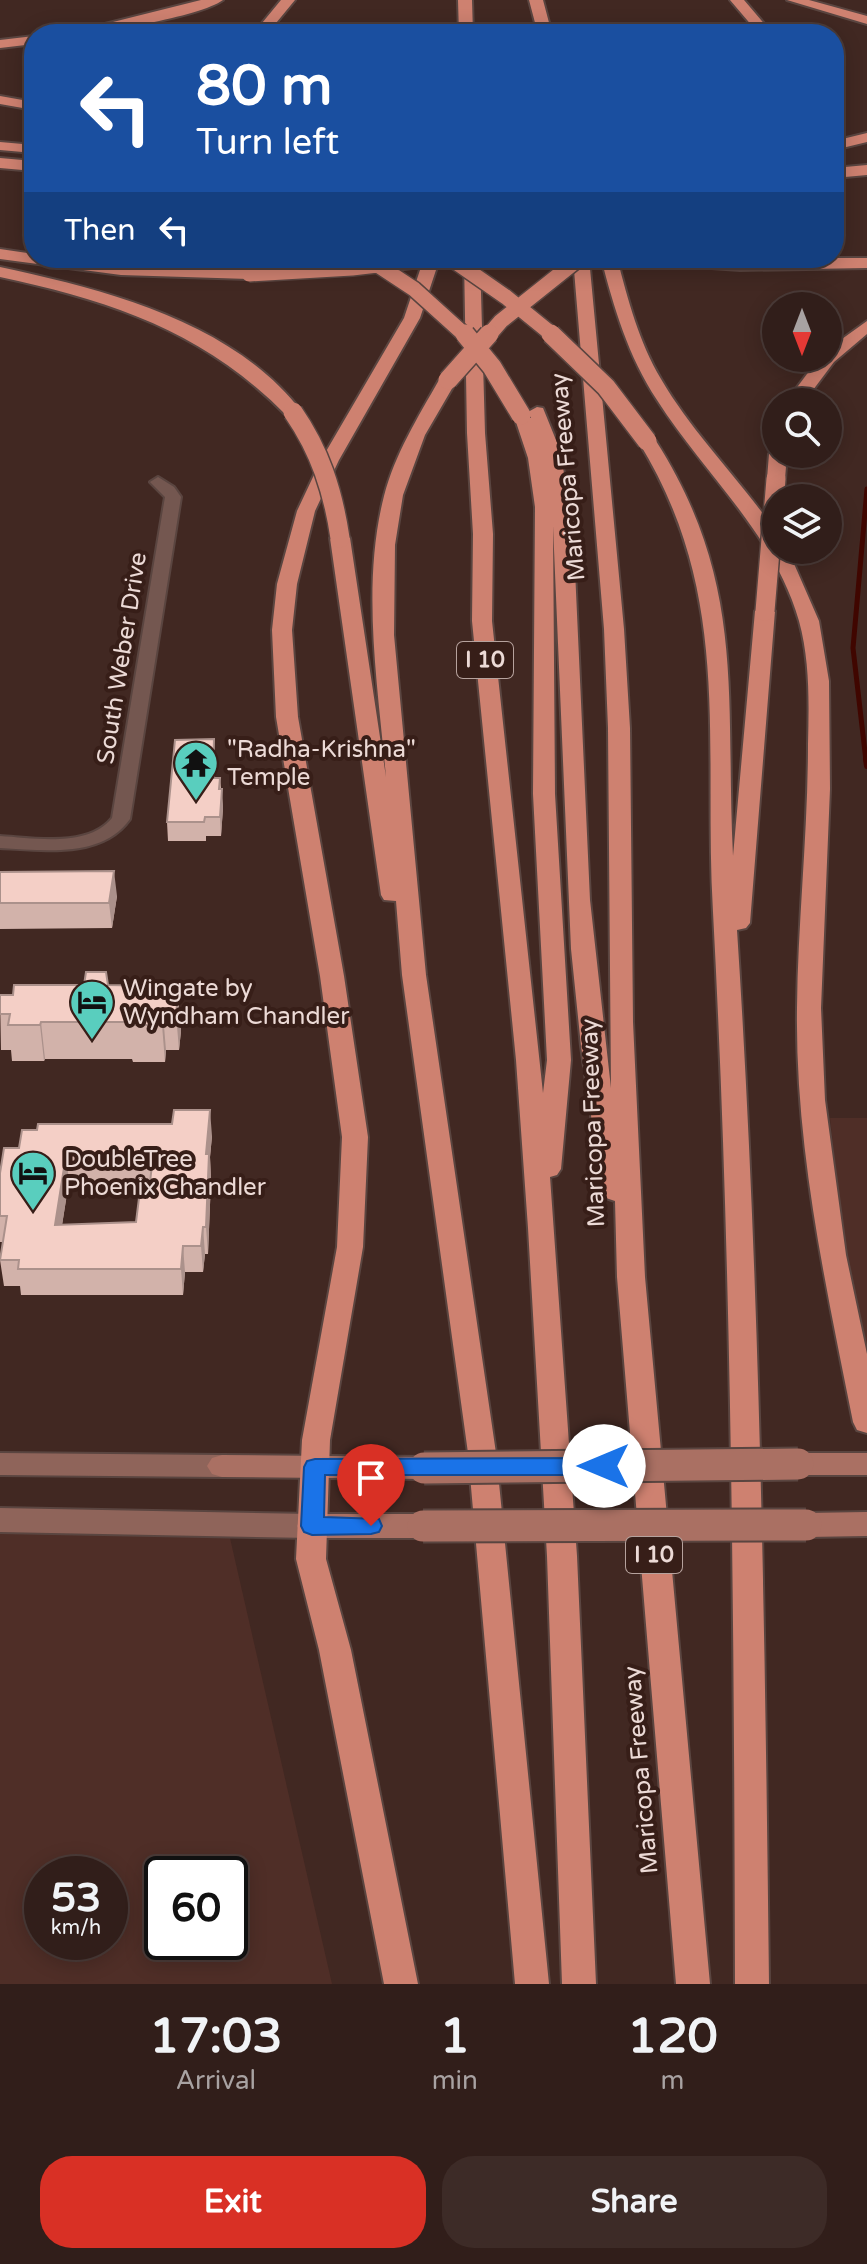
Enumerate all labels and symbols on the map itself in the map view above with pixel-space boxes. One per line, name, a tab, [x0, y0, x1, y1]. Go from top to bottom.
north arrow	[762, 292, 842, 372]
street label: Maricopa Freeway	[544, 372, 592, 582]
street label: South Weber Drive	[91, 550, 153, 766]
road number: I 10	[457, 642, 513, 678]
place label: "Radha-Krishna" Temple	[227, 735, 416, 792]
temple icon: "Radha-Krishna" Temple	[172, 739, 220, 802]
place label: Wingate by Wyndham Chandler	[123, 974, 350, 1031]
hotel icon: Wingate by Wyndham Chandler	[68, 978, 116, 1041]
street label: Maricopa Freeway	[575, 1018, 611, 1228]
place label: DoubleTree Phoenix Chandler	[64, 1145, 267, 1202]
hotel icon: DoubleTree Phoenix Chandler	[9, 1149, 57, 1212]
position arrow	[562, 1424, 646, 1508]
pin	[337, 1444, 405, 1526]
road number: I 10	[626, 1537, 682, 1573]
street label: Maricopa Freeway	[617, 1665, 665, 1875]
speed limit sign: 60	[144, 1856, 248, 1960]

